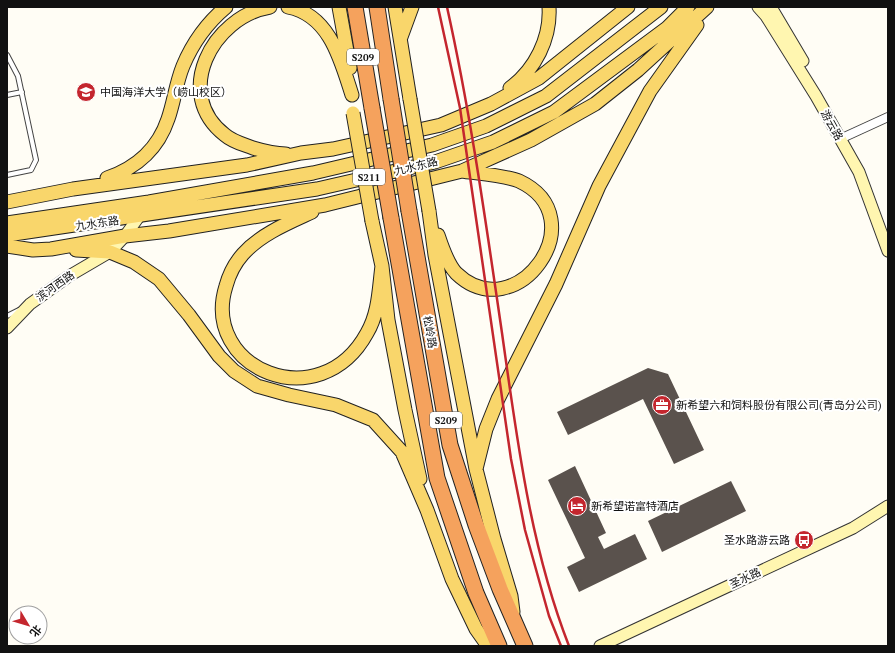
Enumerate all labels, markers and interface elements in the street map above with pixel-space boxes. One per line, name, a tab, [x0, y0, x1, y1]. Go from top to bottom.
road number: S209	[347, 49, 379, 65]
school or university icon: 中国海洋大学（崂山校区）	[75, 81, 97, 103]
place label: 中国海洋大学（崂山校区）	[100, 85, 232, 99]
street label: 游云路	[818, 107, 846, 143]
street label: 九水东路	[393, 154, 439, 178]
road number: S211	[353, 169, 385, 185]
street label: 九水东路	[74, 213, 120, 233]
street label: 滨河西路	[33, 268, 77, 304]
street label: 松岭路	[420, 315, 440, 349]
office icon: 新希望六和饲料股份有限公司(青岛分公司)	[651, 394, 673, 416]
place label: 新希望六和饲料股份有限公司(青岛分公司)	[676, 398, 882, 412]
road number: S209	[430, 412, 462, 428]
hotel icon: 新希望诺富特酒店	[566, 495, 588, 517]
place label: 新希望诺富特酒店	[591, 499, 679, 513]
bus stop icon: 圣水路游云路	[793, 529, 815, 551]
place label: 圣水路游云路	[724, 533, 790, 547]
street label: 圣水路	[727, 565, 763, 591]
north arrow	[8, 605, 48, 645]
text: 北	[27, 623, 45, 640]

